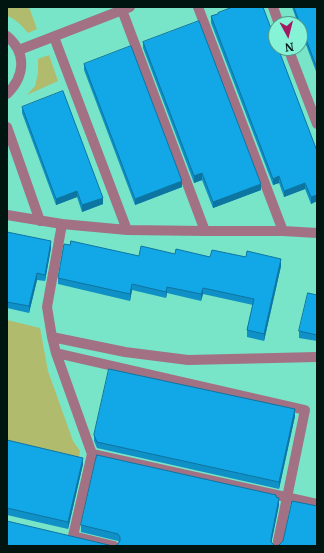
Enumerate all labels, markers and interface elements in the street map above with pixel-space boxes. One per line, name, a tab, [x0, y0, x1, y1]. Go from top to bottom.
north arrow	[268, 16, 308, 56]
text: N	[284, 39, 295, 54]

